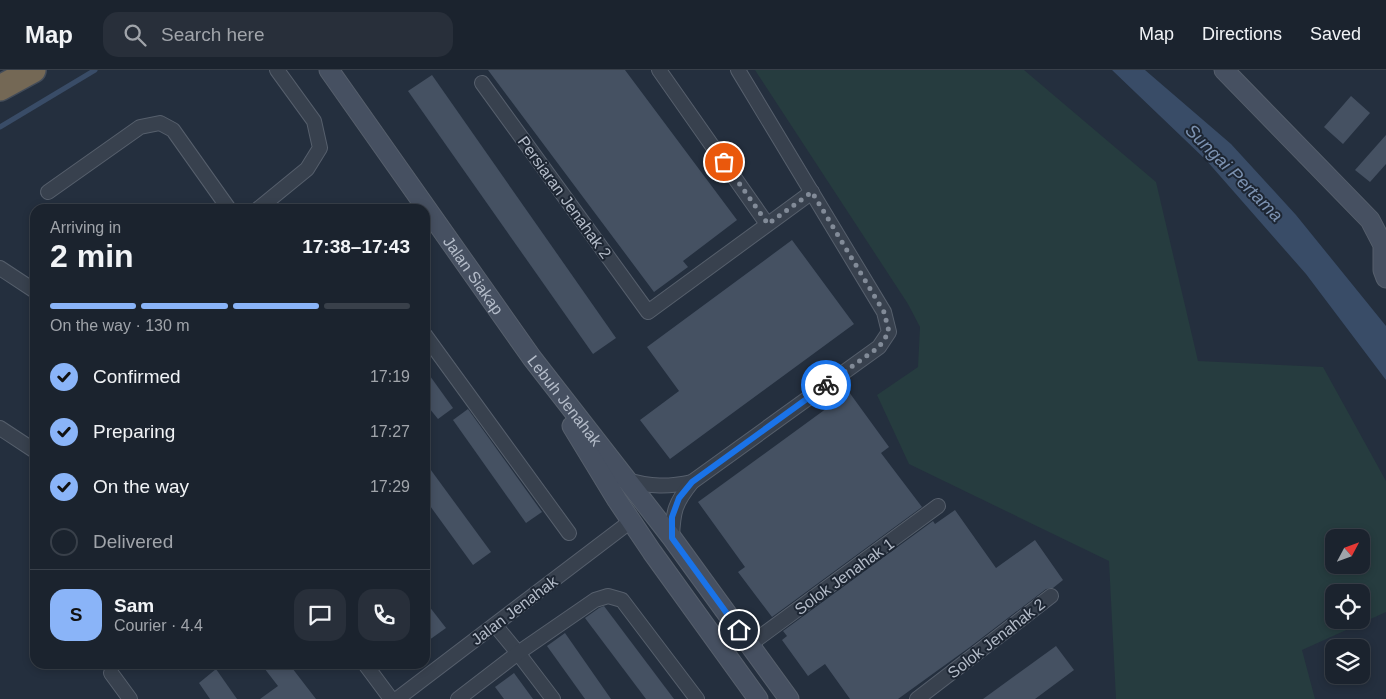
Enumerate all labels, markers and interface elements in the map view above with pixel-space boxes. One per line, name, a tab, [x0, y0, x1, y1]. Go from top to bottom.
search box	[103, 12, 453, 57]
text: Map	[25, 21, 73, 48]
icon: search	[121, 21, 149, 49]
text: Search here	[161, 24, 265, 45]
text: Map	[1139, 24, 1174, 44]
text: Directions	[1202, 24, 1282, 44]
text: Saved	[1310, 24, 1361, 44]
water label: Sungai Pertama	[1181, 120, 1287, 226]
street label: Persiaran Jenahak 2	[515, 133, 615, 262]
pin	[703, 141, 745, 183]
icon: bag	[710, 148, 738, 176]
text: Arriving in	[50, 219, 121, 236]
street label: Jalan Siakap	[440, 233, 507, 318]
text: 17:38–17:43	[302, 236, 410, 257]
text: 2 min	[50, 238, 134, 274]
text: On the way · 130 m	[50, 317, 190, 334]
street label: Lebuh Jenahak	[524, 352, 605, 450]
courier	[801, 360, 851, 410]
icon: check	[50, 363, 78, 391]
text: Confirmed	[93, 366, 181, 387]
text: 17:19	[370, 368, 410, 385]
icon: bike	[812, 371, 840, 399]
icon: check	[50, 418, 78, 446]
text: Preparing	[93, 421, 175, 442]
text: 17:27	[370, 423, 410, 440]
icon: check	[50, 473, 78, 501]
text: On the way	[93, 476, 189, 497]
text: 17:29	[370, 478, 410, 495]
north arrow	[1325, 529, 1370, 574]
map controls	[1325, 529, 1370, 684]
text: Delivered	[93, 531, 173, 552]
street label: Solok Jenahak 1	[791, 535, 897, 618]
street label: Jalan Jenahak	[468, 572, 561, 648]
button: locate	[1325, 584, 1370, 629]
button: chat	[294, 589, 346, 641]
button: phone	[358, 589, 410, 641]
text: Sam	[114, 595, 154, 616]
street label: Solok Jenahak 2	[944, 595, 1048, 682]
text: S	[70, 604, 82, 625]
pin	[718, 609, 760, 651]
icon: home	[725, 616, 753, 644]
text: Courier · 4.4	[114, 617, 203, 634]
button: layers	[1325, 639, 1370, 684]

